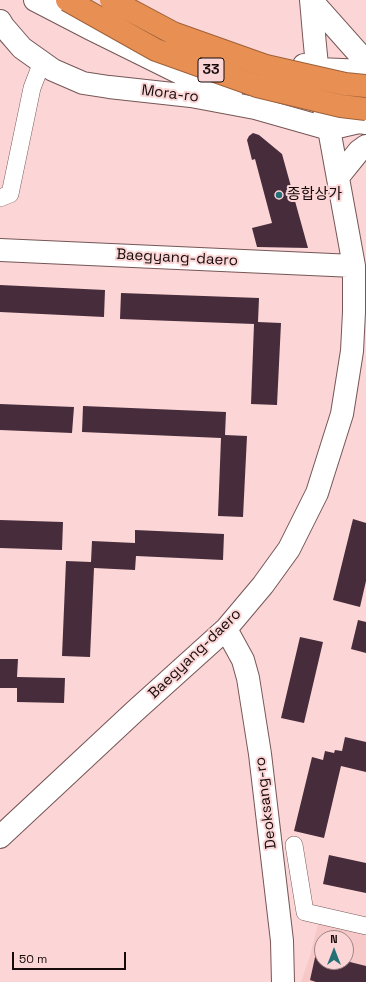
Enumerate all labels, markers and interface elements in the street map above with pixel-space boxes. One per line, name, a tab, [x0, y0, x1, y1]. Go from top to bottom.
road number: 33	[198, 58, 224, 82]
street label: Mora-ro	[140, 82, 200, 106]
place label: 종합상가	[287, 186, 342, 204]
marker: 종합상가	[274, 190, 284, 200]
street label: Baegyang-daero	[116, 246, 238, 270]
street label: Baegyang-daero	[145, 605, 245, 703]
street label: Deoksang-ro	[251, 756, 281, 850]
north arrow	[314, 930, 354, 970]
text: N	[330, 932, 338, 946]
scale bar	[14, 944, 128, 970]
text: 50 m	[19, 951, 47, 967]

